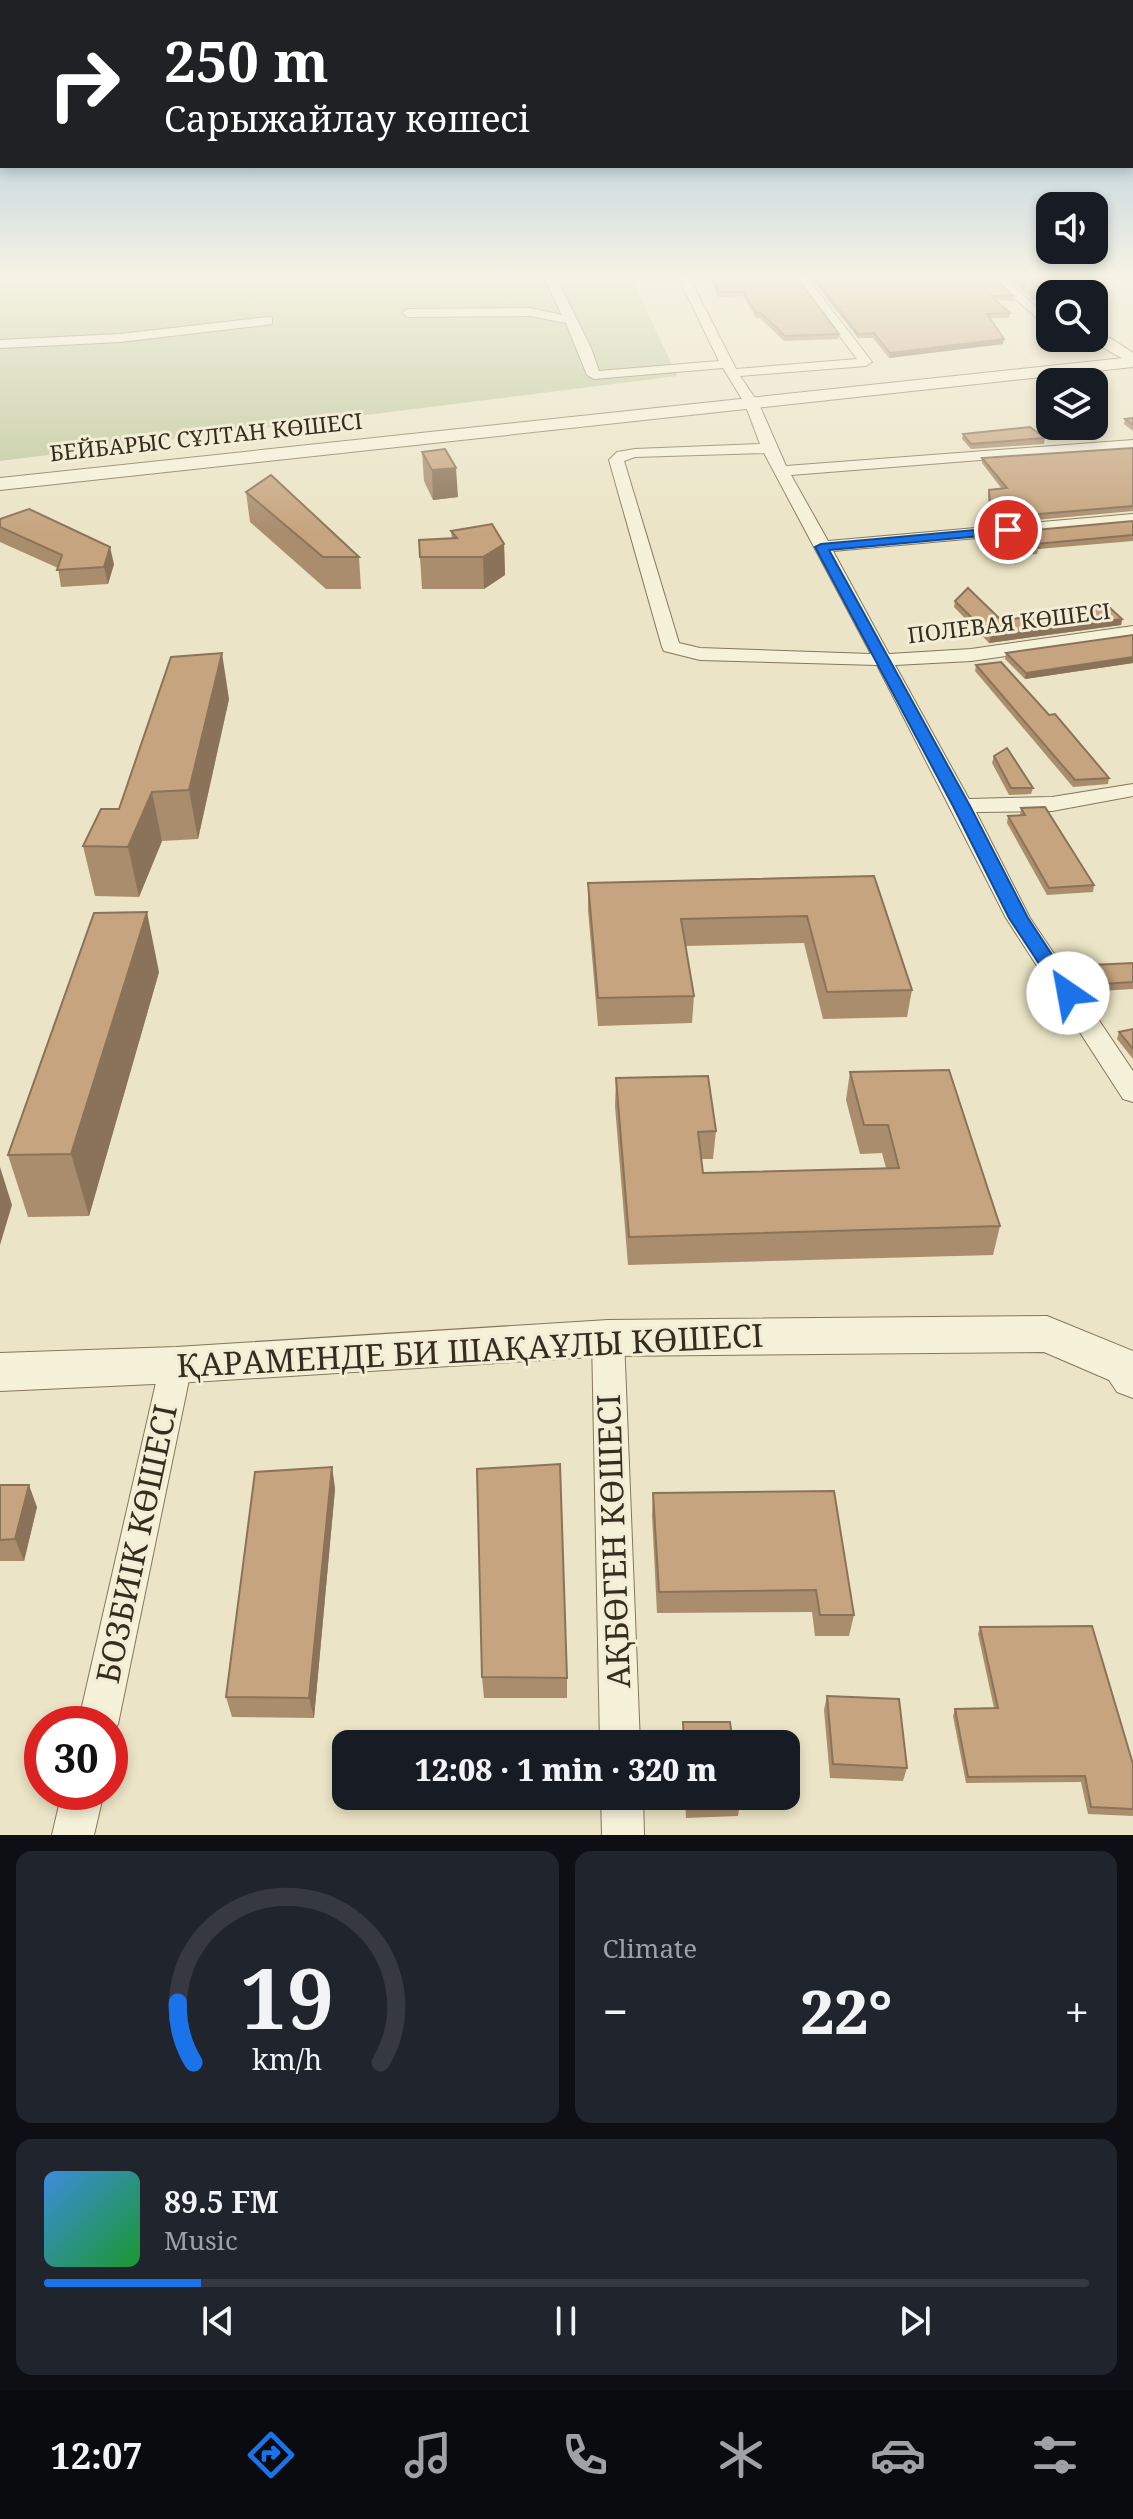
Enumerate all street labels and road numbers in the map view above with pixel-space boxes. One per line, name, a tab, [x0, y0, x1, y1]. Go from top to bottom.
street label: БЕЙБАРЫС СҰЛТАН КӨШЕСІ	[48, 405, 364, 467]
street label: ПОЛЕВАЯ КӨШЕСІ	[906, 595, 1112, 649]
street label: ҚАРАМЕНДЕ БИ ШАҚАҰЛЫ КӨШЕСІ	[176, 1313, 764, 1386]
street label: АҚБӨГЕН КӨШЕСІ	[586, 1393, 639, 1689]
street label: БОЗБИІК КӨШЕСІ	[85, 1400, 186, 1687]

